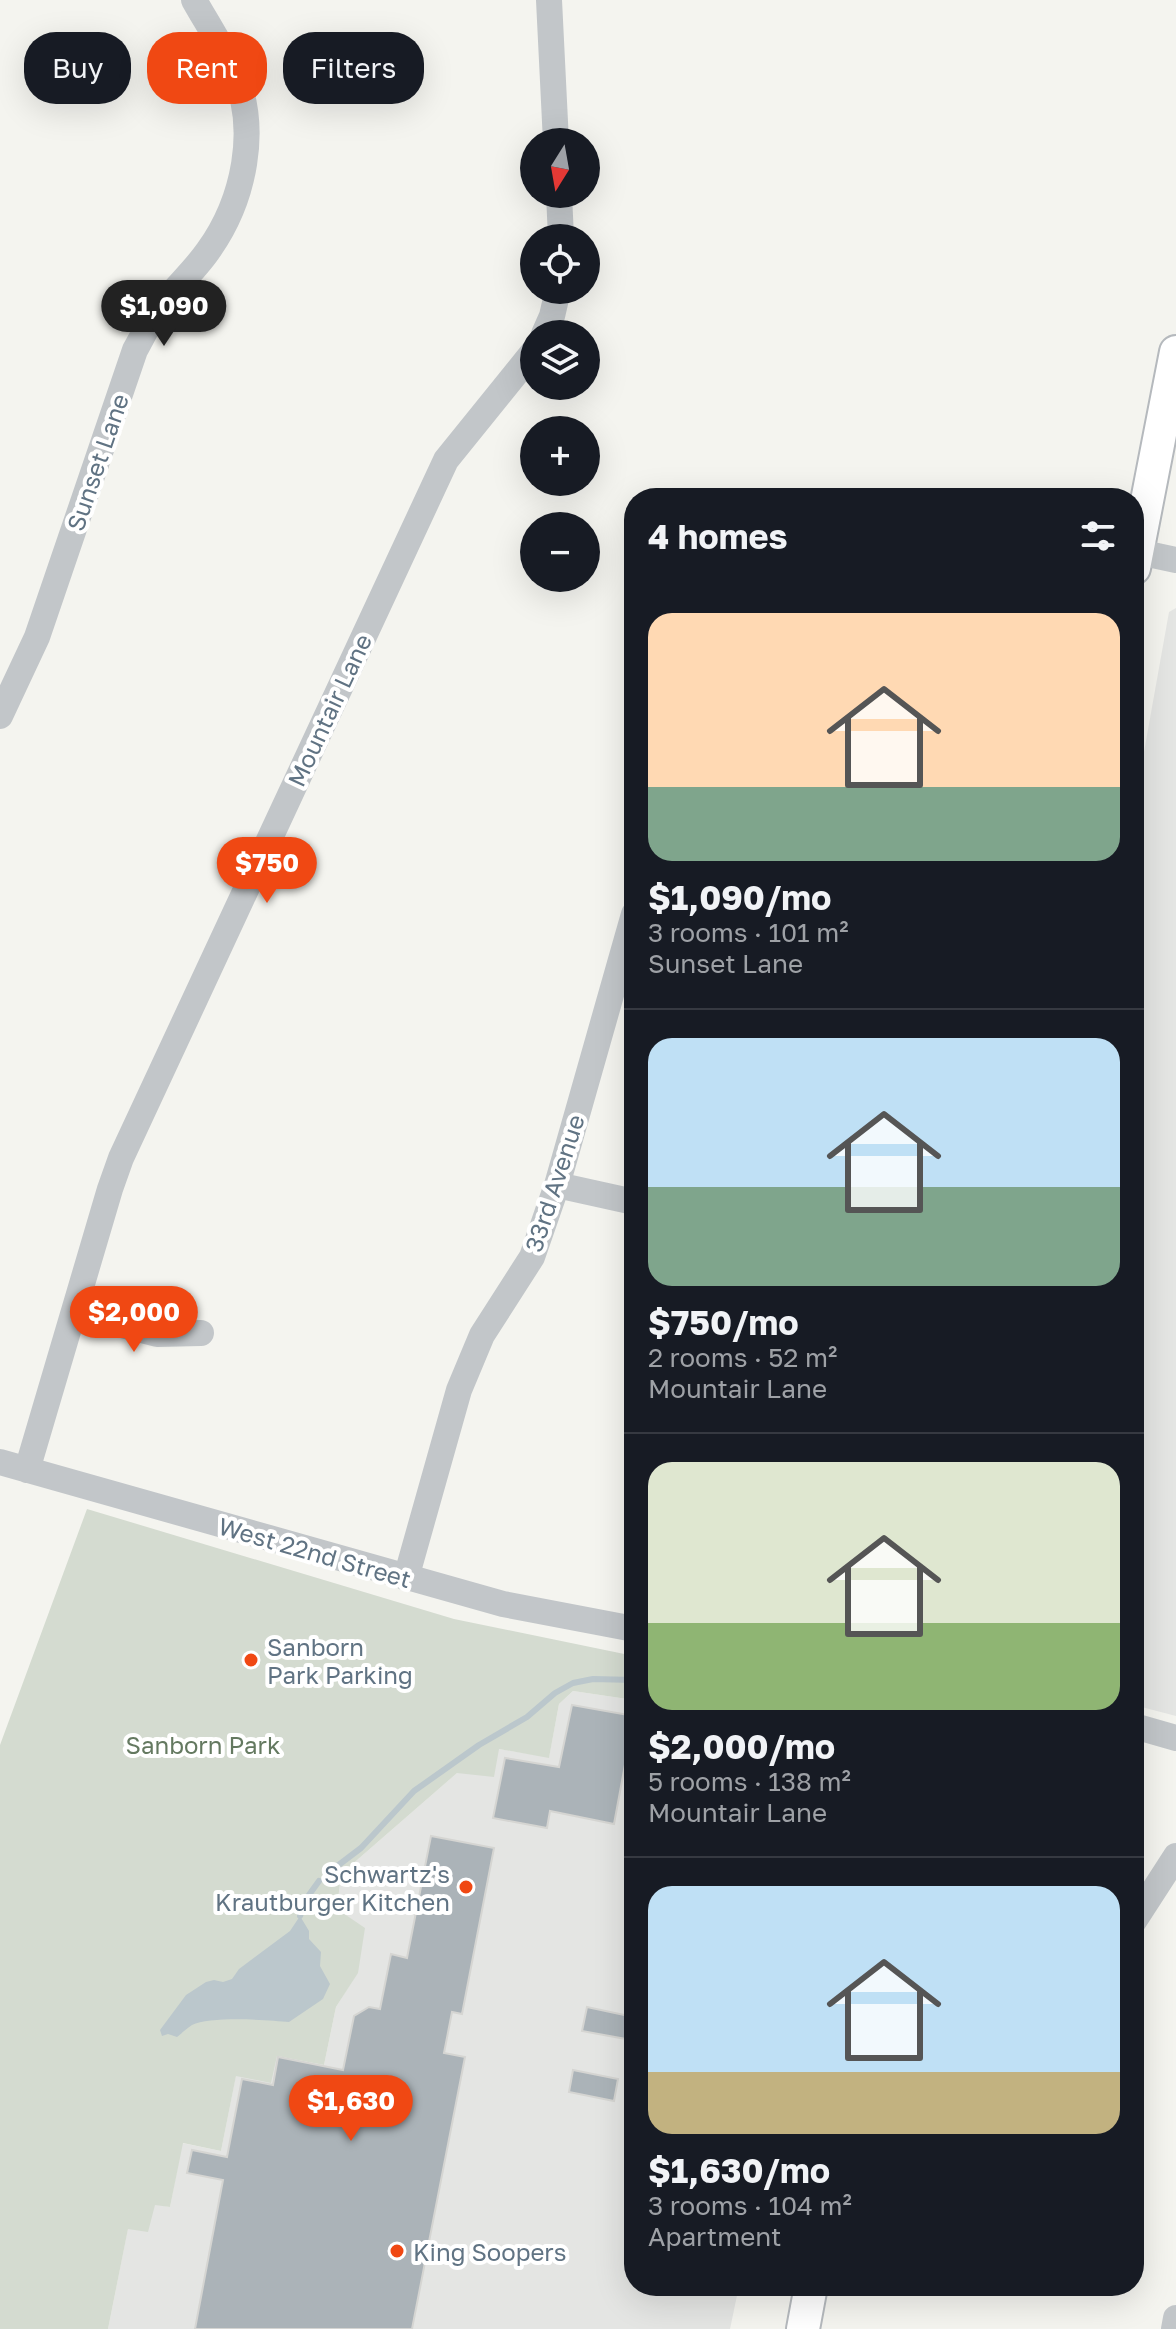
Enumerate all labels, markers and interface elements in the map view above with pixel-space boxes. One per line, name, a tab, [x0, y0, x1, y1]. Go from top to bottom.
chip: Buy	[24, 32, 131, 104]
chip: Rent	[147, 32, 267, 104]
chip: Filters	[283, 32, 424, 104]
north arrow	[520, 128, 600, 208]
map controls	[520, 128, 600, 592]
button: locate	[520, 224, 600, 304]
pin: $1,090	[99, 280, 229, 348]
text: $1,090	[119, 290, 209, 321]
button: layers	[520, 320, 600, 400]
street label: Sunset Lane	[60, 390, 134, 534]
button: +	[520, 416, 600, 496]
button: −	[520, 512, 600, 592]
icon: filters	[1076, 514, 1120, 558]
text: 4 homes	[648, 516, 788, 556]
street label: Mountair Lane	[281, 629, 377, 791]
icon: home	[812, 665, 956, 809]
pin: $750	[220, 837, 314, 905]
text: $750	[235, 847, 299, 878]
text: $1,090/mo	[648, 877, 831, 917]
text: 3 rooms · 101 m²	[648, 917, 849, 948]
text: Sunset Lane	[648, 948, 803, 979]
icon: home	[812, 1090, 956, 1234]
street label: 33rd Avenue	[518, 1111, 590, 1255]
pin: $2,000	[69, 1286, 199, 1354]
text: $2,000	[88, 1296, 180, 1327]
text: $750/mo	[648, 1302, 799, 1342]
text: 2 rooms · 52 m²	[648, 1342, 837, 1373]
text: Mountair Lane	[648, 1373, 827, 1404]
street label: West 22nd Street	[215, 1511, 415, 1593]
icon: home	[812, 1514, 956, 1658]
place label: Sanborn Park Parking	[267, 1632, 413, 1689]
marker: Sanborn Park Parking	[242, 1651, 260, 1669]
text: $2,000/mo	[648, 1726, 835, 1766]
park label: Sanborn Park	[126, 1730, 280, 1759]
text: 5 rooms · 138 m²	[648, 1766, 851, 1797]
text: Mountair Lane	[648, 1797, 827, 1828]
place label: Schwartz's Krautburger Kitchen	[215, 1859, 450, 1916]
marker: Schwartz's Krautburger Kitchen	[457, 1878, 475, 1896]
icon: home	[812, 1938, 956, 2082]
pin: $1,630	[286, 2075, 416, 2143]
text: $1,630	[307, 2085, 395, 2116]
text: $1,630/mo	[648, 2150, 830, 2190]
text: 3 rooms · 104 m²	[648, 2190, 852, 2221]
text: Apartment	[648, 2221, 781, 2252]
place label: King Soopers	[413, 2237, 566, 2266]
marker: King Soopers	[388, 2242, 406, 2260]

